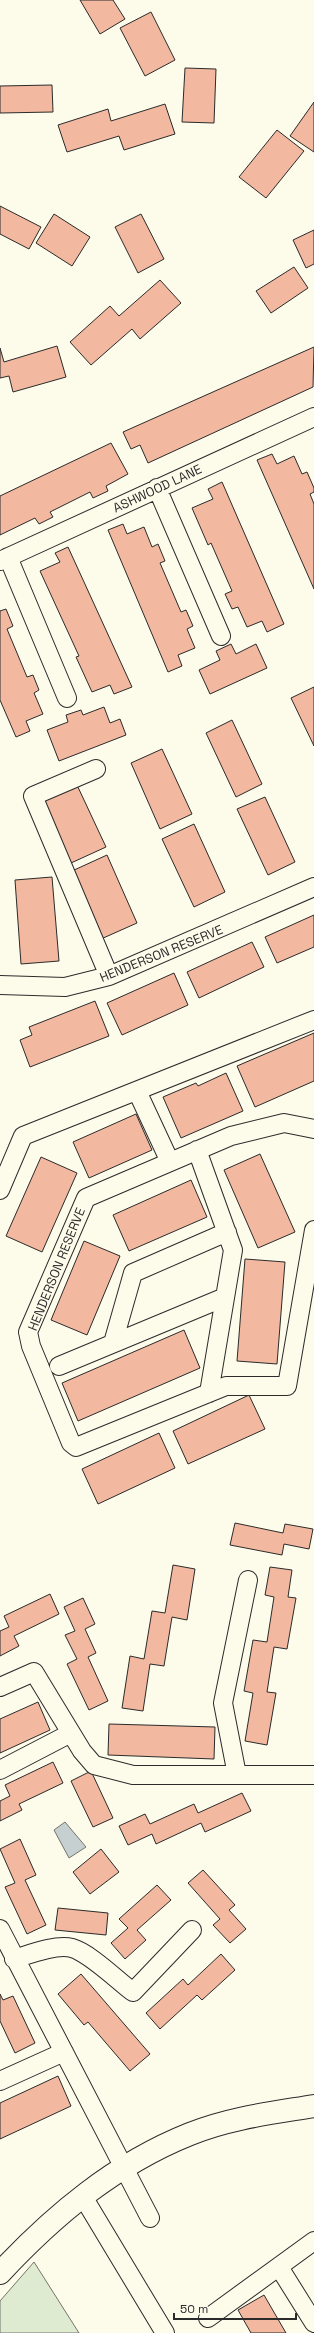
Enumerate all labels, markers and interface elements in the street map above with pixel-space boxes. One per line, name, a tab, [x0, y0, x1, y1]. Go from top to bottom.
street label: ASHWOOD LANE	[110, 460, 204, 516]
street label: HENDERSON RESERVE	[97, 921, 225, 986]
street label: HENDERSON RESERVE	[24, 1205, 89, 1333]
scale bar	[174, 2295, 296, 2321]
text: 50 m	[180, 2301, 208, 2317]

